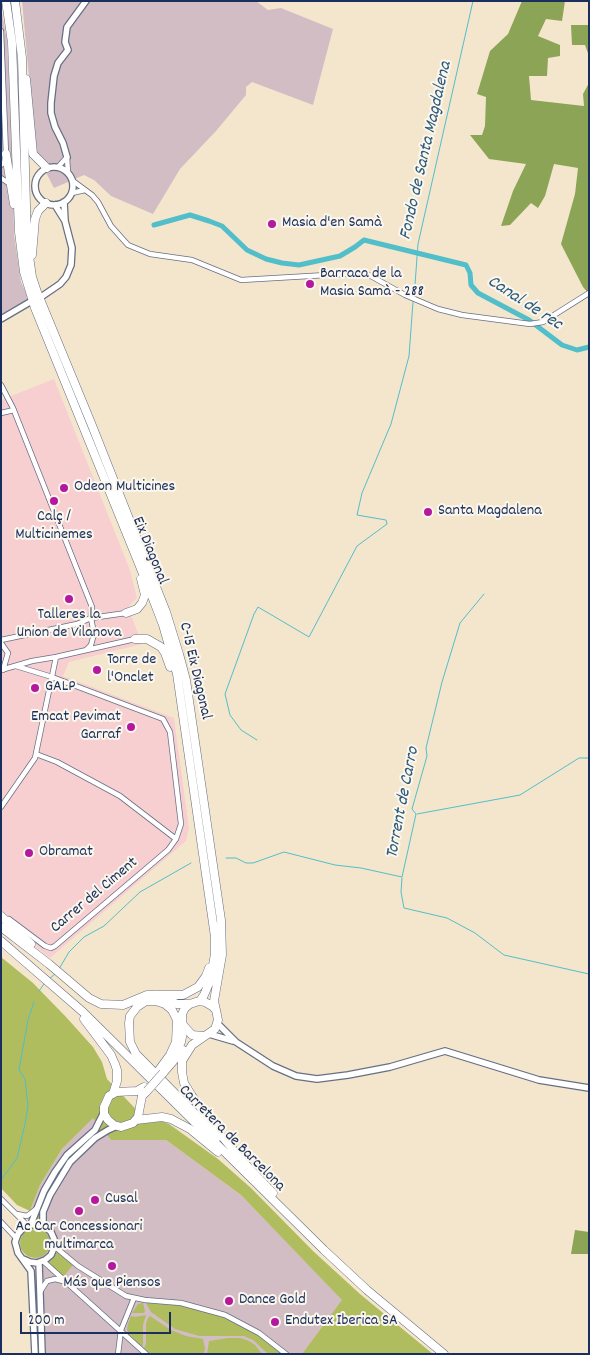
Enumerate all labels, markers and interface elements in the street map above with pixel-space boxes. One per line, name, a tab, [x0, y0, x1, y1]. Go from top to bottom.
water label: Fondo de Santa Magdalena	[396, 60, 458, 242]
place label: Masia d'en Samà	[282, 214, 382, 234]
marker: Masia d'en Samà	[266, 218, 278, 230]
place label: Barraca de la Masia Samà - 288	[320, 265, 424, 303]
water label: Canal de rec	[483, 272, 565, 336]
marker: Barraca de la Masia Samà - 288	[304, 278, 316, 290]
place label: Odeon Multicines	[74, 478, 175, 498]
marker: Odeon Multicines	[58, 482, 70, 494]
marker: Calç / Multicinemes	[48, 495, 60, 507]
place label: Santa Magdalena	[438, 502, 542, 522]
marker: Santa Magdalena	[422, 506, 434, 518]
place label: Calç / Multicinemes	[15, 508, 93, 546]
street label: Eix Diagonal	[127, 514, 171, 588]
marker: Talleres la Union de Vilanova	[63, 593, 75, 605]
place label: Talleres la Union de Vilanova	[16, 606, 122, 644]
street label: C-15 Eix Diagonal	[173, 620, 215, 722]
place label: Torre de l'Onclet	[107, 651, 156, 689]
marker: Torre de l'Onclet	[91, 664, 103, 676]
place label: GALP	[45, 678, 76, 698]
marker: GALP	[29, 682, 41, 694]
place label: Emcat Pevimat Garraf	[31, 708, 121, 746]
marker: Emcat Pevimat Garraf	[125, 721, 137, 733]
water label: Torrent de Carro	[383, 745, 425, 861]
place label: Obramat	[39, 843, 93, 863]
marker: Obramat	[23, 847, 35, 859]
street label: Carrer del Ciment	[47, 854, 143, 938]
street label: Carretera de Barcelona	[174, 1082, 288, 1196]
place label: Cusal	[105, 1190, 138, 1210]
marker: Cusal	[89, 1194, 101, 1206]
marker: Ac Car Concessionari multimarca	[73, 1205, 85, 1217]
place label: Ac Car Concessionari multimarca	[15, 1218, 143, 1256]
marker: Más que Piensos	[106, 1260, 118, 1272]
place label: Más que Piensos	[63, 1274, 161, 1294]
place label: Dance Gold	[239, 1291, 306, 1311]
marker: Dance Gold	[223, 1295, 235, 1307]
scale bar	[22, 1302, 174, 1334]
text: 200 m	[28, 1310, 65, 1332]
place label: Endutex Iberica SA	[285, 1312, 398, 1332]
marker: Endutex Iberica SA	[269, 1316, 281, 1328]

